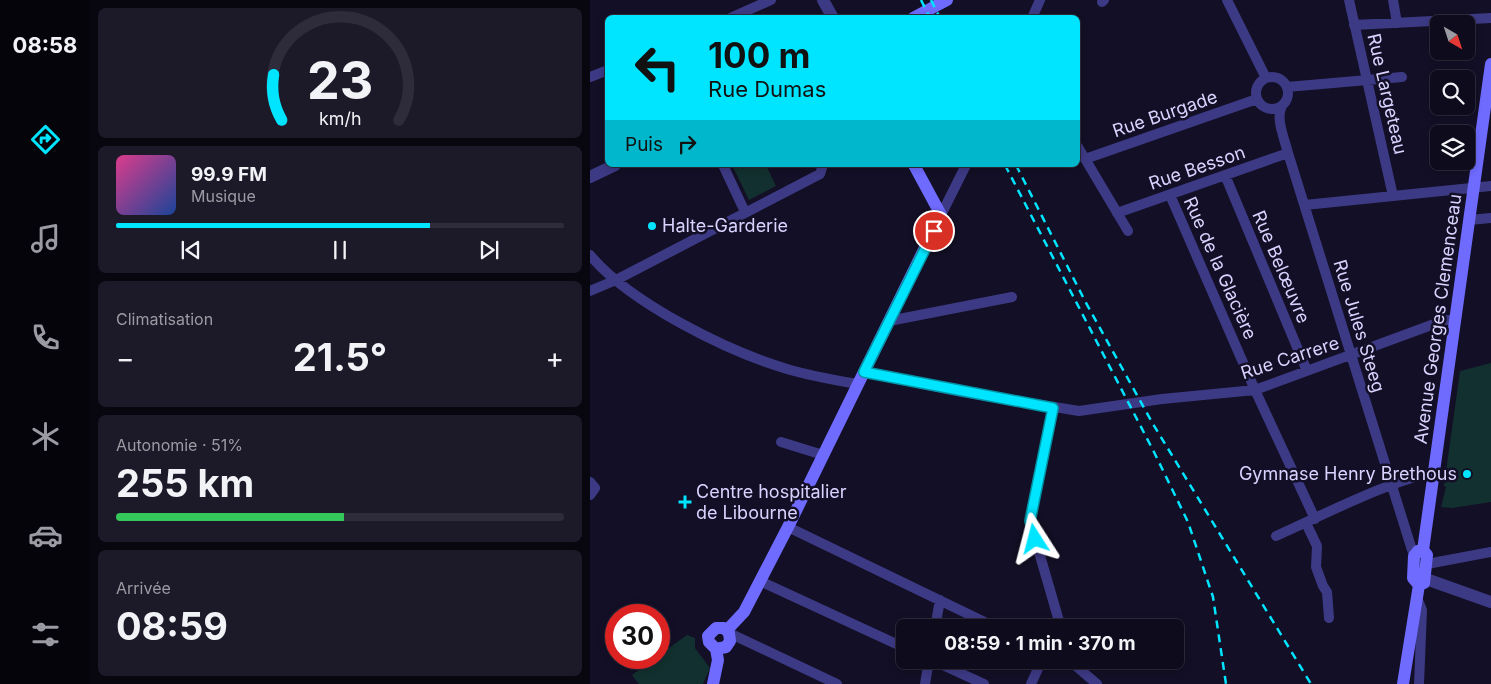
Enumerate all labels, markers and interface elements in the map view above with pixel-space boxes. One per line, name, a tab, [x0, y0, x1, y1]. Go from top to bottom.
north arrow	[1430, 15, 1475, 60]
map controls	[1430, 15, 1475, 170]
street label: Rue Largeteau	[1363, 31, 1412, 156]
text: 08:58	[13, 32, 77, 58]
text: 100 m	[708, 34, 811, 76]
icon: left	[625, 35, 690, 100]
text: 23	[307, 49, 373, 112]
button: search	[1430, 70, 1475, 115]
text: Rue Dumas	[708, 76, 826, 102]
street label: Rue Burgade	[1110, 86, 1220, 141]
text: km/h	[319, 108, 361, 129]
icon: directions	[28, 122, 63, 157]
button: layers	[1430, 125, 1475, 170]
icon: right	[673, 130, 701, 158]
text: Puis	[625, 133, 663, 156]
street label: Rue Besson	[1146, 141, 1248, 194]
text: 99.9 FM	[191, 163, 267, 186]
text: Musique	[191, 186, 256, 206]
street label: Rue de la Glacière	[1180, 193, 1261, 342]
street label: Avenue Georges Clemenceau	[1410, 193, 1465, 445]
street label: Rue Belœuvre	[1248, 207, 1315, 326]
pin	[913, 210, 955, 252]
place label: Halte-Garderie	[662, 215, 788, 236]
icon: arrive	[920, 217, 948, 245]
marker: Halte-Garderie	[646, 220, 658, 232]
icon: music	[28, 221, 63, 256]
icon: previous	[177, 236, 205, 264]
icon: pause	[326, 236, 354, 264]
icon: next	[475, 236, 503, 264]
street label: Rue Jules Steeg	[1329, 257, 1390, 395]
text: Climatisation	[116, 309, 213, 329]
icon: phone	[28, 320, 63, 355]
street label: Rue Carrere	[1238, 332, 1342, 383]
text: 21.5°	[293, 334, 387, 380]
text: −	[116, 341, 135, 375]
text: +	[545, 341, 564, 375]
icon: climate	[28, 419, 63, 454]
text: Autonomie · 51%	[116, 435, 243, 455]
text: 255 km	[116, 460, 254, 506]
place label: Gymnase Henry Brethous	[1239, 463, 1457, 484]
marker: Gymnase Henry Brethous	[1461, 468, 1473, 480]
place label: Centre hospitalier de Libourne	[696, 481, 847, 523]
marker: Centre hospitalier de Libourne	[678, 495, 692, 509]
position arrow	[1008, 512, 1060, 564]
icon: car	[28, 518, 63, 553]
text: Arrivée	[116, 578, 171, 598]
text: 08:59	[116, 603, 228, 649]
speed limit sign: 30	[605, 604, 670, 669]
icon: filters	[28, 617, 63, 652]
text: 08:59 · 1 min · 370 m	[944, 632, 1136, 655]

